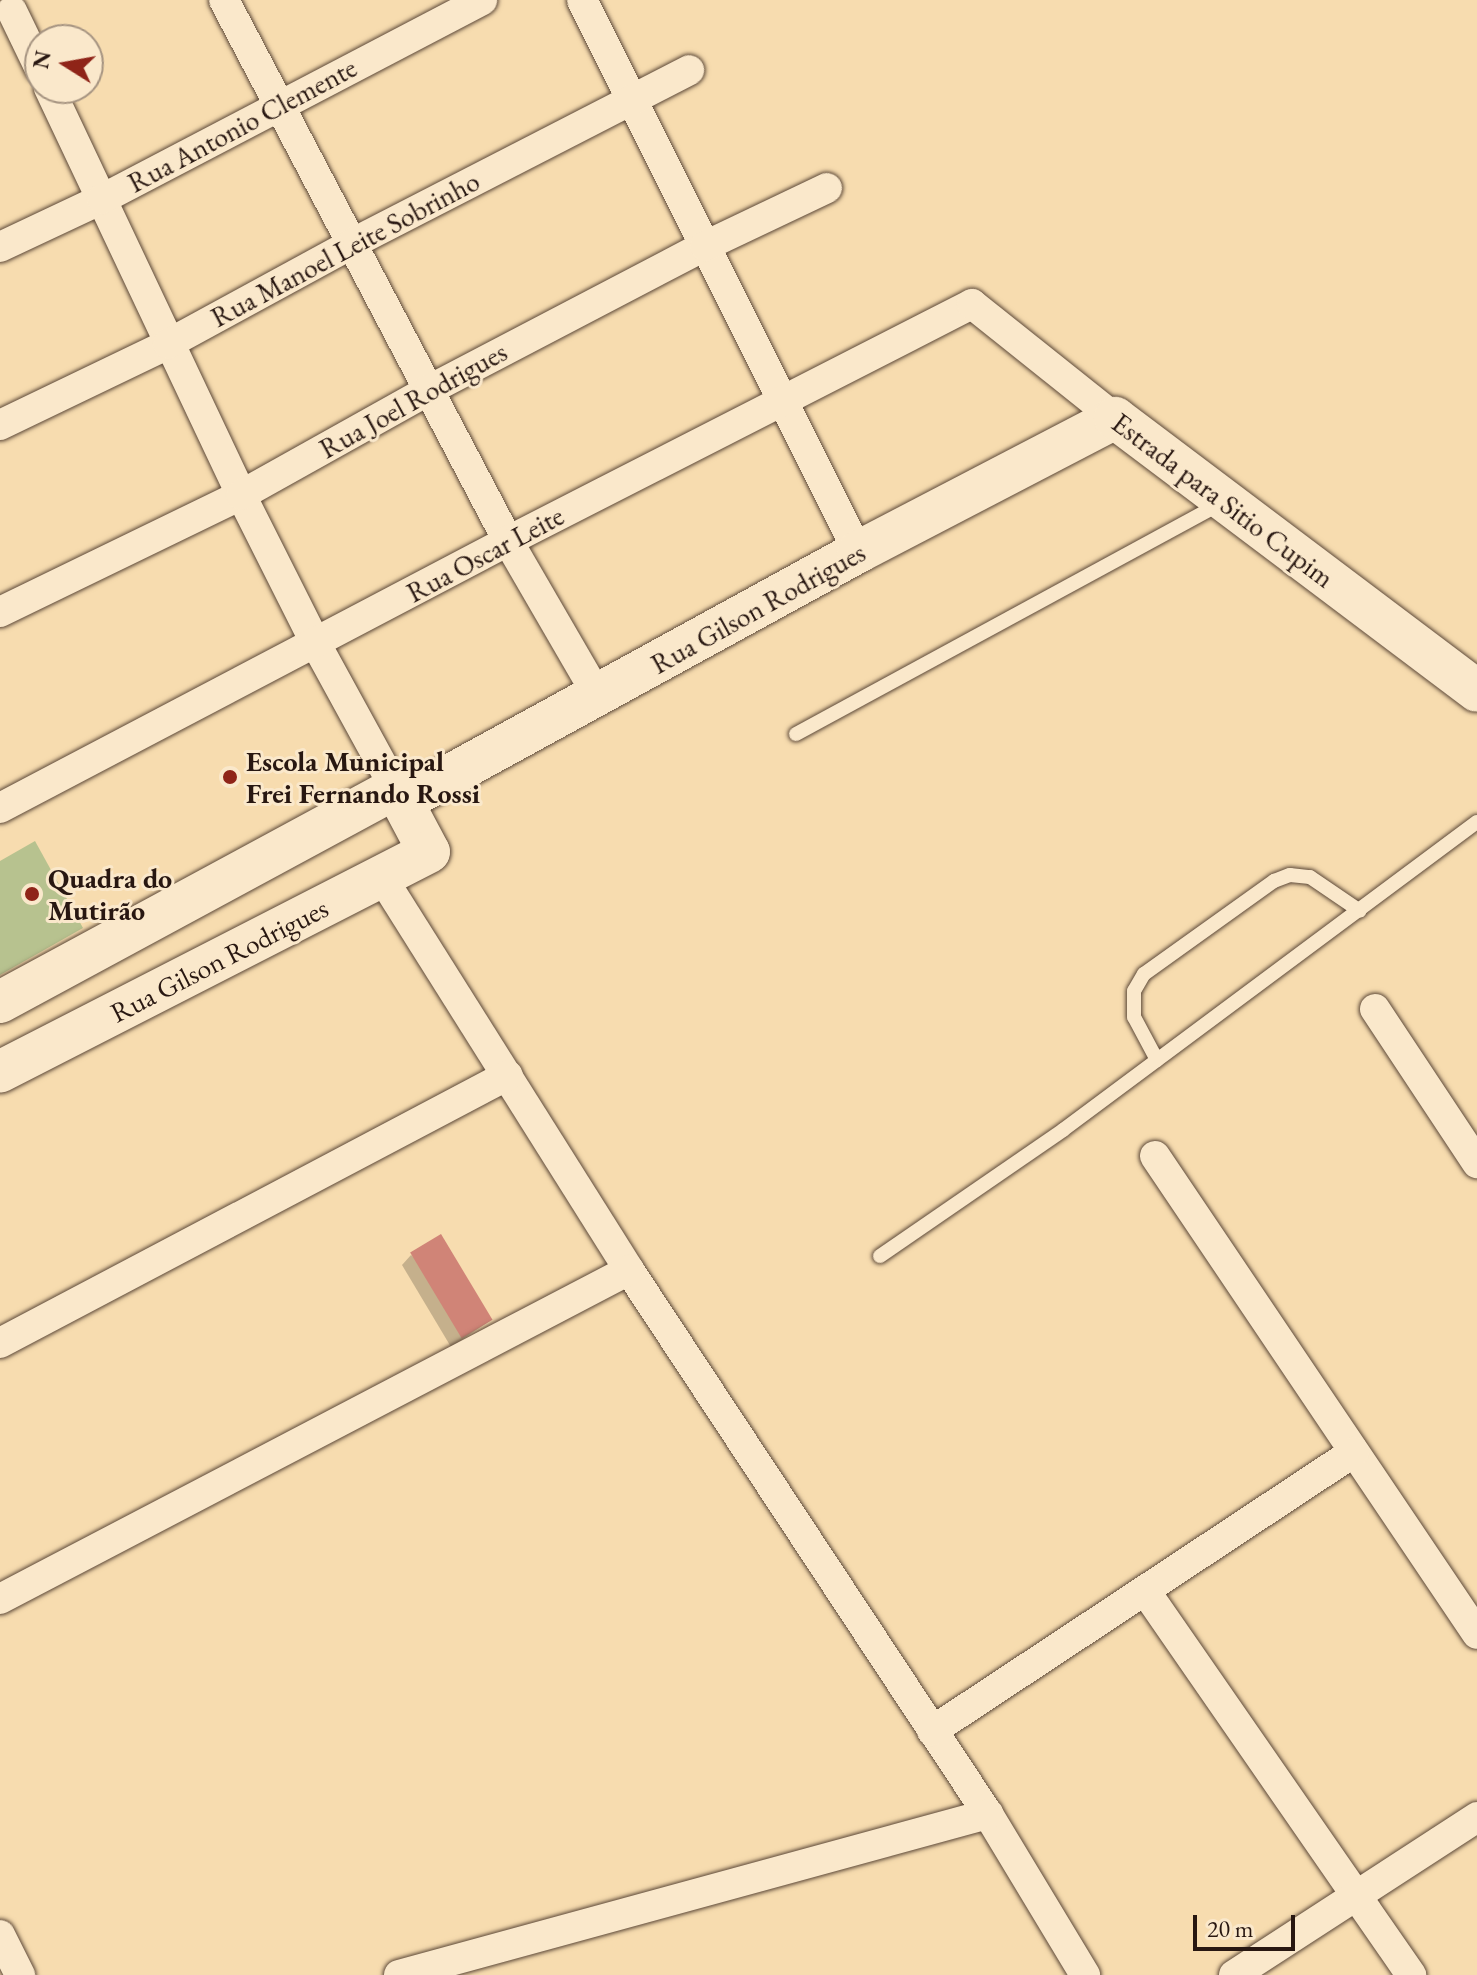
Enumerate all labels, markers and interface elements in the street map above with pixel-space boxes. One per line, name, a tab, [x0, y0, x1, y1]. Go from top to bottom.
north arrow	[24, 24, 104, 104]
text: N	[26, 48, 58, 71]
street label: Rua Antonio Clemente	[122, 51, 362, 199]
street label: Rua Manoel Leite Sobrinho	[205, 164, 485, 334]
street label: Rua Joel Rodrigues	[313, 335, 513, 465]
street label: Estrada para Sitio Cupim	[1105, 406, 1341, 594]
street label: Rua Oscar Leite	[401, 499, 569, 609]
street label: Rua Gilson Rodrigues	[645, 535, 871, 681]
place label: Escola Municipal Frei Fernando Rossi	[246, 744, 480, 810]
marker: Escola Municipal Frei Fernando Rossi	[221, 768, 239, 786]
place label: Quadra do Mutirão	[48, 861, 172, 927]
marker: Quadra do Mutirão	[23, 885, 41, 903]
street label: Rua Gilson Rodrigues	[105, 891, 333, 1029]
scale bar	[1197, 1899, 1299, 1949]
text: 20 m	[1207, 1913, 1254, 1944]

